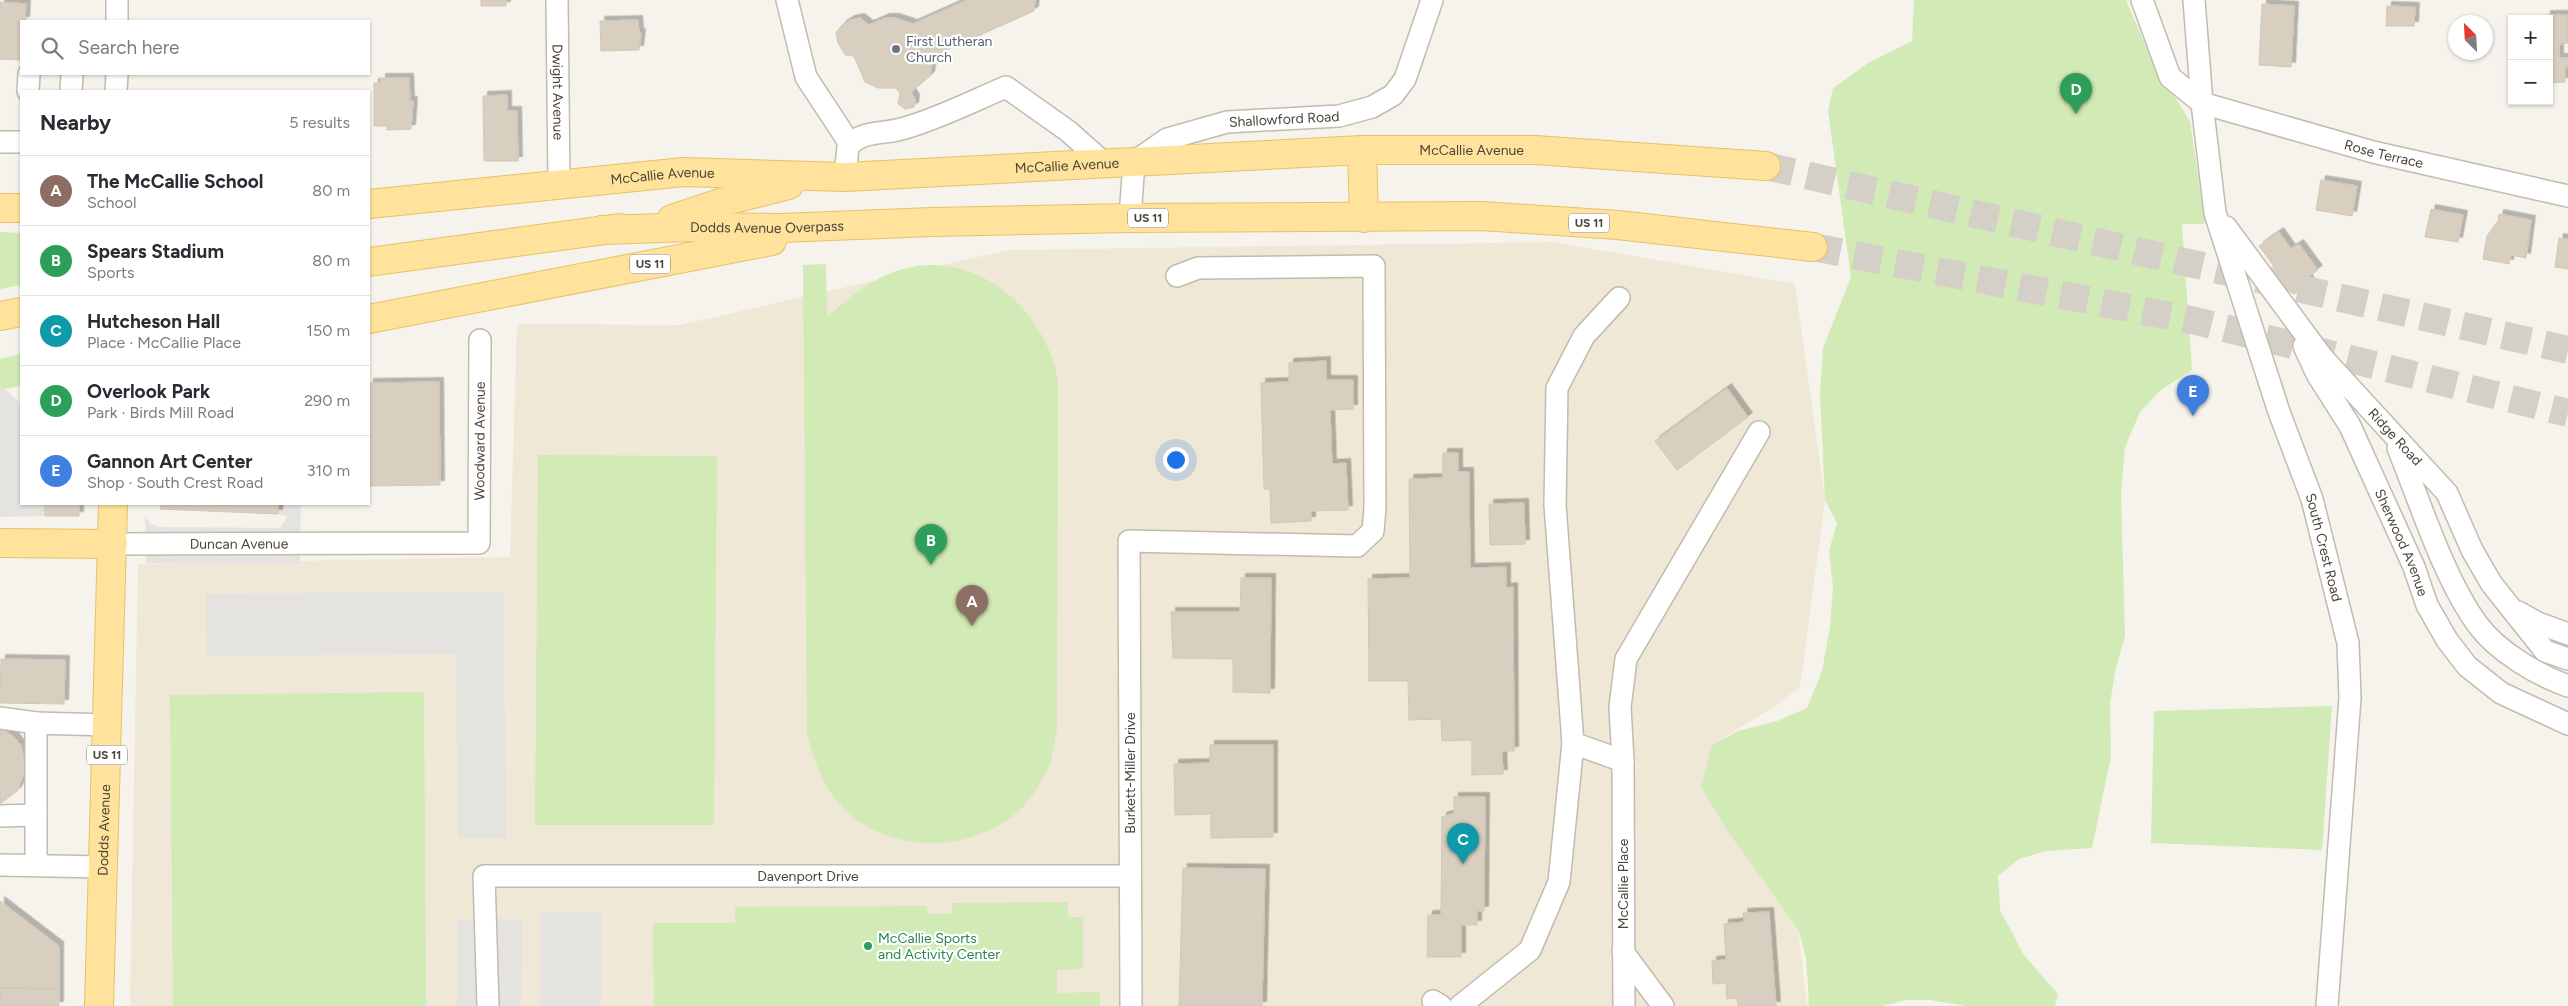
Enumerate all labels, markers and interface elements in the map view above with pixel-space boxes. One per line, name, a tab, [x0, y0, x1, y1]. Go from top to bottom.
north arrow	[2448, 15, 2493, 60]
map controls	[2508, 15, 2553, 105]
button: +	[2508, 15, 2553, 60]
search box	[20, 20, 370, 75]
place label: First Lutheran Church	[906, 33, 993, 66]
icon: search	[38, 34, 66, 62]
text: Search here	[78, 36, 180, 59]
marker: First Lutheran Church	[890, 43, 902, 55]
street label: Dwight Avenue	[549, 44, 567, 140]
button: −	[2508, 60, 2553, 105]
pin: D	[2060, 73, 2092, 114]
street label: Shallowford Road	[1229, 107, 1340, 130]
text: Nearby	[40, 110, 111, 135]
text: 5 results	[289, 113, 350, 132]
street label: Rose Terrace	[2342, 136, 2425, 172]
street label: McCallie Avenue	[1419, 142, 1524, 159]
street label: McCallie Avenue	[1014, 154, 1120, 177]
street label: McCallie Avenue	[610, 163, 715, 188]
text: The McCallie School	[87, 170, 263, 193]
text: A	[50, 181, 62, 200]
text: 80 m	[312, 181, 350, 200]
text: School	[87, 193, 137, 212]
road number: US 11	[1128, 208, 1168, 228]
road number: US 11	[1569, 214, 1609, 232]
street label: Dodds Avenue Overpass	[690, 217, 844, 237]
text: Spears Stadium	[87, 240, 224, 263]
text: B	[51, 251, 61, 270]
text: 80 m	[312, 251, 350, 270]
road number: US 11	[630, 254, 670, 274]
text: Sports	[87, 263, 134, 282]
text: Hutcheson Hall	[87, 310, 220, 333]
text: C	[50, 321, 62, 340]
text: 150 m	[306, 321, 350, 340]
text: Place · McCallie Place	[87, 333, 241, 352]
pin: E	[2177, 375, 2209, 416]
text: Overlook Park	[87, 380, 210, 403]
street label: Woodward Avenue	[471, 381, 488, 501]
text: D	[50, 391, 62, 410]
text: 290 m	[304, 391, 350, 410]
text: Park · Birds Mill Road	[87, 403, 234, 422]
street label: Ridge Road	[2365, 405, 2426, 469]
your location	[1163, 447, 1189, 473]
text: Gannon Art Center	[87, 450, 252, 473]
text: E	[51, 461, 61, 480]
text: 310 m	[307, 461, 350, 480]
text: Shop · South Crest Road	[87, 473, 263, 492]
street label: Sherwood Avenue	[2371, 486, 2432, 599]
street label: South Crest Road	[2302, 491, 2346, 603]
pin: B	[915, 524, 947, 565]
street label: Duncan Avenue	[190, 535, 289, 552]
pin: A	[956, 585, 988, 626]
street label: Burkett-Miller Drive	[1122, 712, 1139, 834]
road number: US 11	[87, 746, 127, 764]
street label: Dodds Avenue	[94, 784, 114, 876]
pin: C	[1447, 823, 1479, 864]
street label: McCallie Place	[1615, 838, 1632, 929]
street label: Davenport Drive	[757, 868, 859, 885]
place label: McCallie Sports and Activity Center	[878, 930, 1000, 963]
marker: McCallie Sports and Activity Center	[862, 940, 874, 952]

